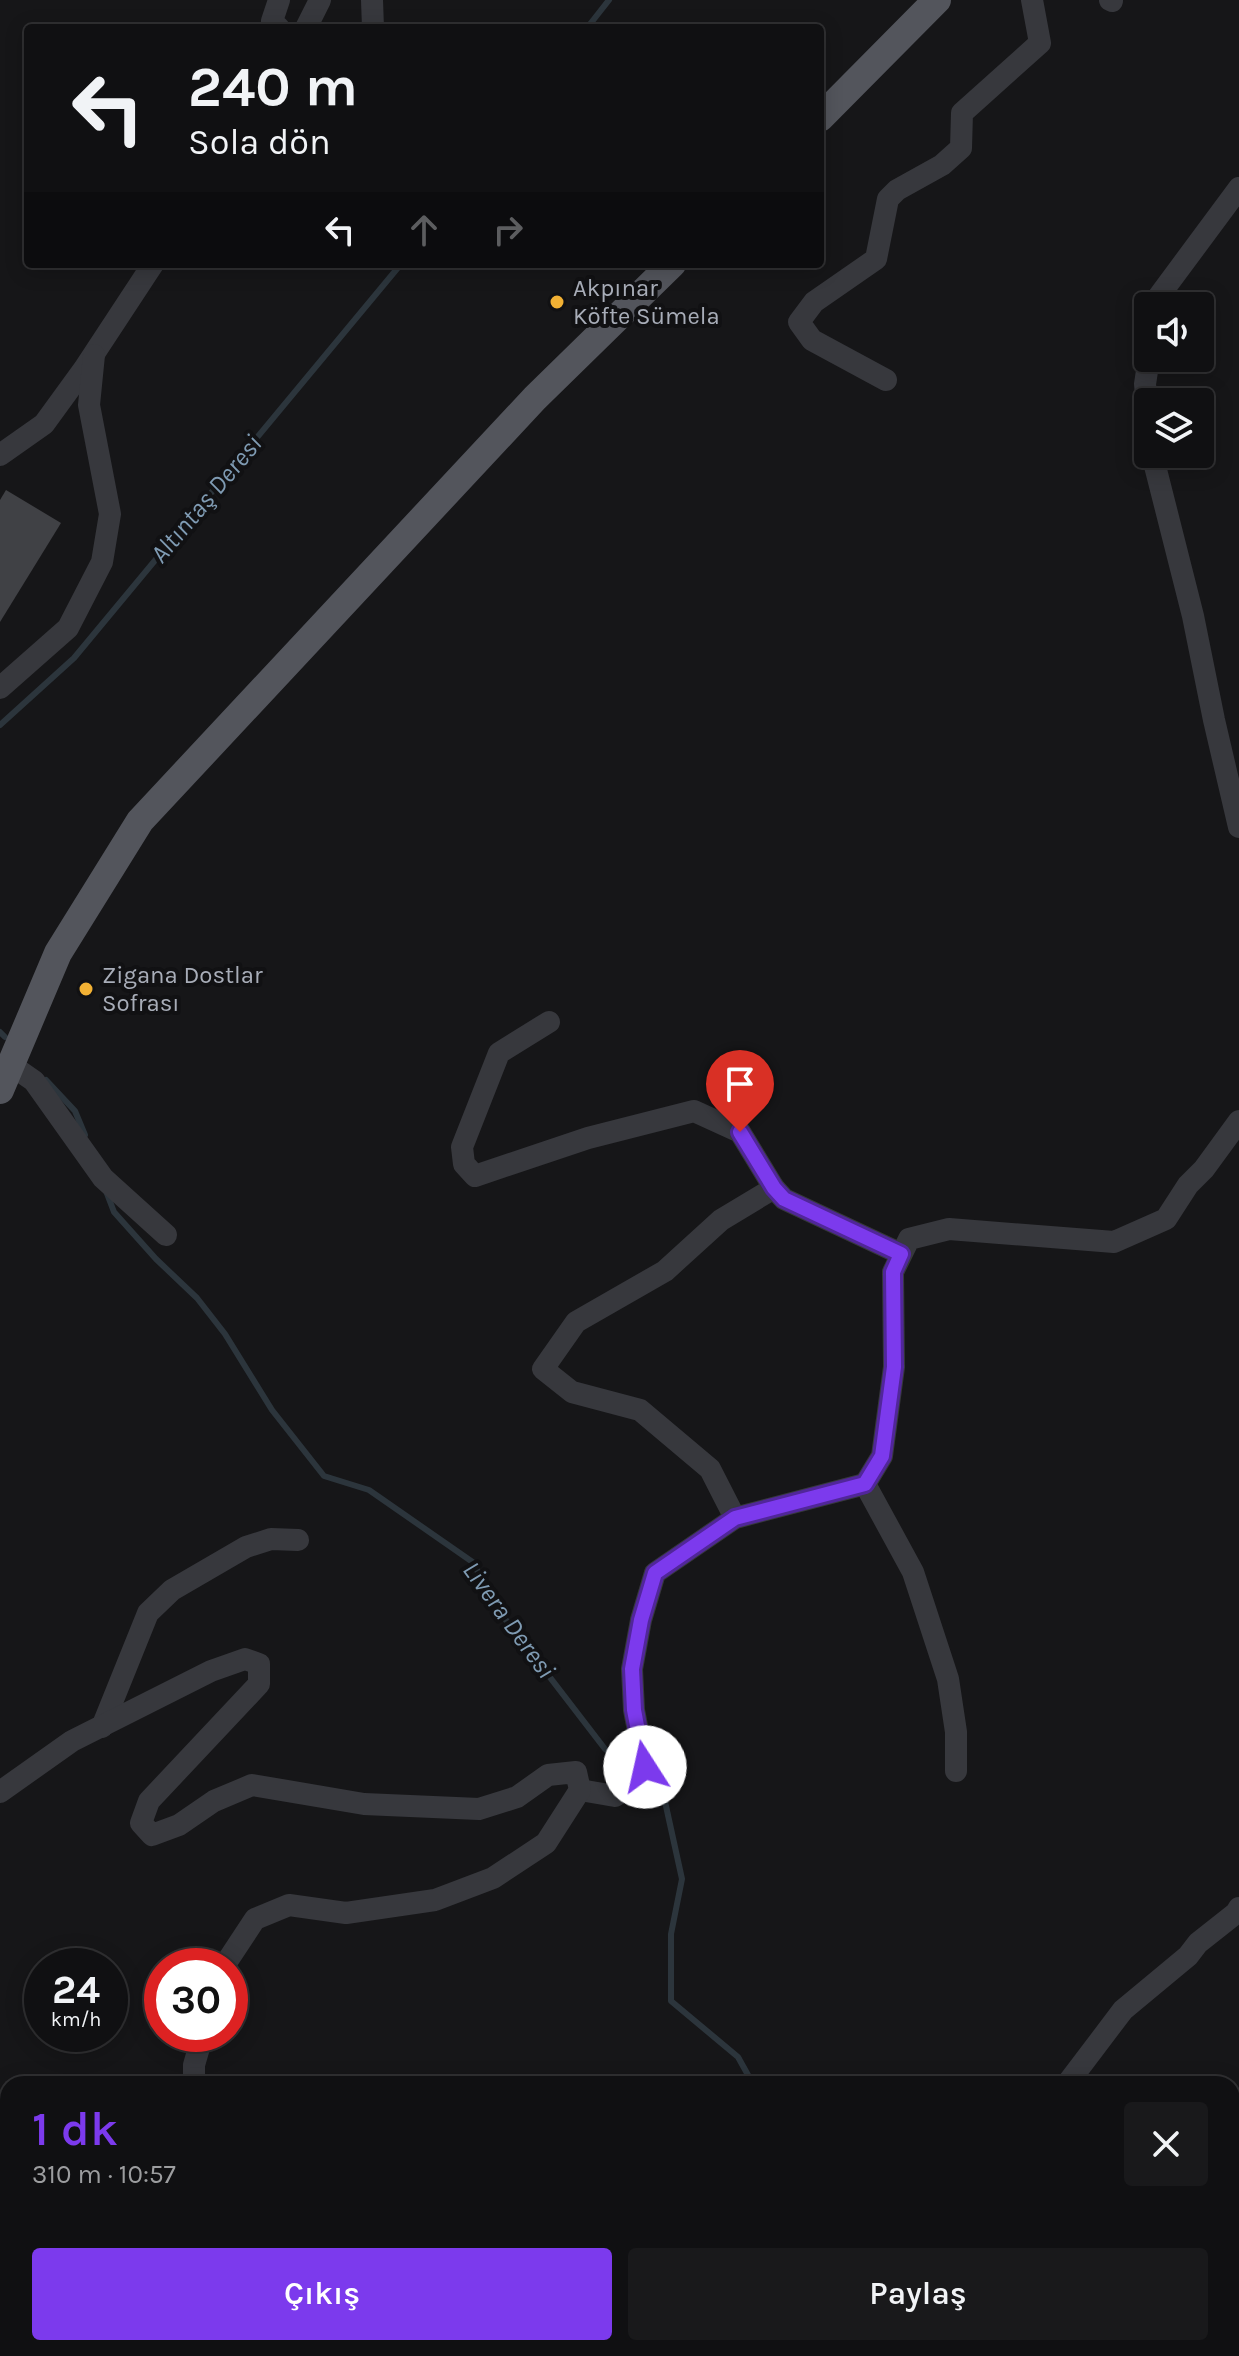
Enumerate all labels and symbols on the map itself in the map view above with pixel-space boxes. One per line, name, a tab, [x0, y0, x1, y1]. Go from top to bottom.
place label: Akpınar Köfte Sümela	[573, 274, 720, 330]
marker: Akpınar Köfte Sümela	[548, 293, 566, 311]
water label: Altıntaş Deresi	[144, 429, 268, 569]
place label: Zigana Dostlar Sofrası	[102, 961, 263, 1017]
marker: Zigana Dostlar Sofrası	[77, 980, 95, 998]
pin	[706, 1050, 774, 1132]
water label: Livera Deresi	[456, 1555, 562, 1685]
position arrow	[603, 1725, 687, 1809]
speed limit sign: 30	[144, 1948, 248, 2052]

